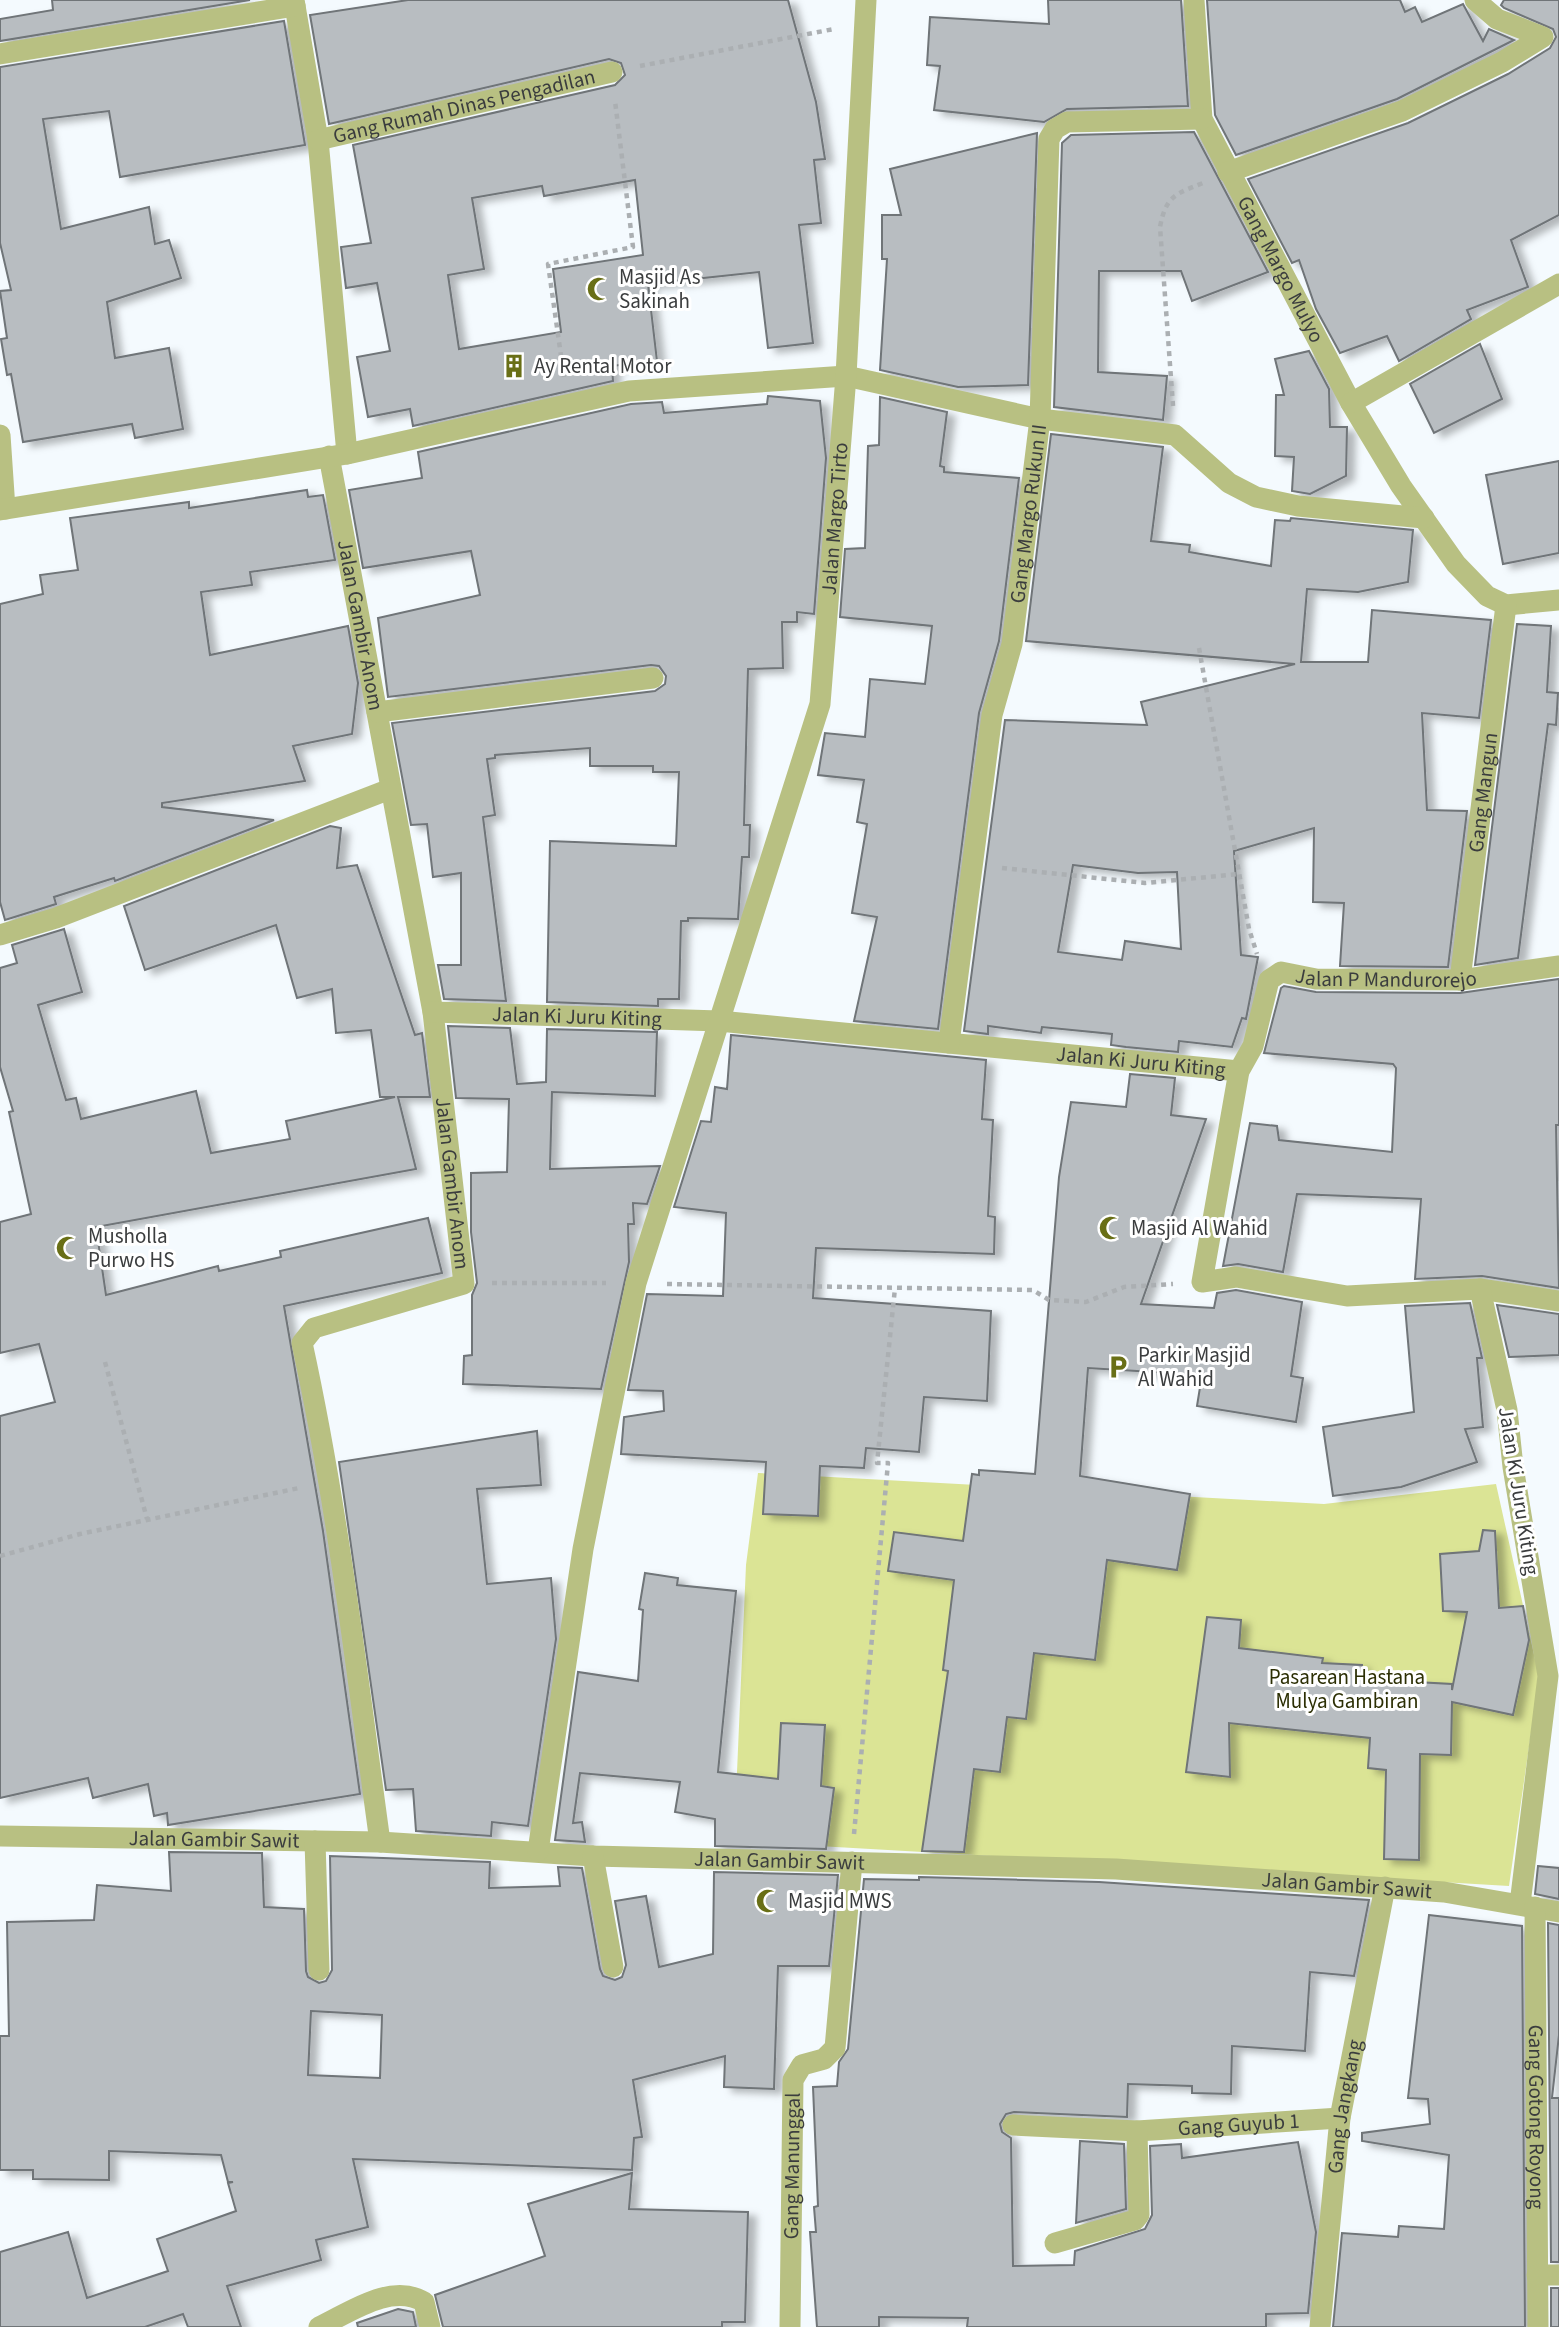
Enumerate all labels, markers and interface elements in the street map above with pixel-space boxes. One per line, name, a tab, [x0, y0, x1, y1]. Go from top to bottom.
street label: Gang Rumah Dinas Pengadilan	[330, 61, 598, 151]
street label: Gang Margo Mulyo	[1230, 191, 1332, 348]
place label: Masjid As Sakinah	[619, 262, 701, 316]
mosque icon: Masjid As Sakinah	[585, 275, 613, 303]
place label: Ay Rental Motor	[534, 351, 672, 381]
building icon: Ay Rental Motor	[500, 352, 528, 380]
street label: Gang Margo Rukun II	[1002, 422, 1054, 605]
street label: Jalan Margo Tirto	[814, 441, 856, 596]
street label: Jalan Gambir Anom	[330, 537, 391, 713]
street label: Gang Mangun	[1461, 731, 1505, 854]
street label: Jalan P Mandurorejo	[1293, 960, 1479, 995]
street label: Jalan Ki Juru Kiting	[491, 999, 663, 1034]
street label: Jalan Ki Juru Kiting	[1055, 1039, 1227, 1085]
street label: Jalan Gambir Anom	[428, 1095, 477, 1271]
place label: Masjid Al Wahid	[1131, 1213, 1268, 1243]
mosque icon: Masjid Al Wahid	[1097, 1214, 1125, 1242]
place label: Musholla Purwo HS	[88, 1221, 175, 1275]
mosque icon: Musholla Purwo HS	[54, 1234, 82, 1262]
place label: Parkir Masjid Al Wahid	[1138, 1340, 1251, 1394]
parking icon: Parkir Masjid Al Wahid	[1104, 1353, 1132, 1381]
street label: Jalan Ki Juru Kiting	[1491, 1405, 1547, 1578]
park label: Pasarean Hastana Mulya Gambiran	[1269, 1662, 1425, 1716]
street label: Jalan Gambir Sawit	[128, 1823, 300, 1856]
street label: Jalan Gambir Sawit	[694, 1844, 865, 1878]
street label: Jalan Gambir Sawit	[1261, 1864, 1433, 1906]
place label: Masjid MWS	[788, 1886, 892, 1916]
mosque icon: Masjid MWS	[754, 1887, 782, 1915]
street label: Gang Gotong Royong	[1521, 2025, 1552, 2210]
street label: Gang Jangkang	[1320, 2036, 1370, 2175]
street label: Gang Manunggal	[776, 2092, 808, 2240]
street label: Gang Guyub 1	[1177, 2106, 1300, 2143]

